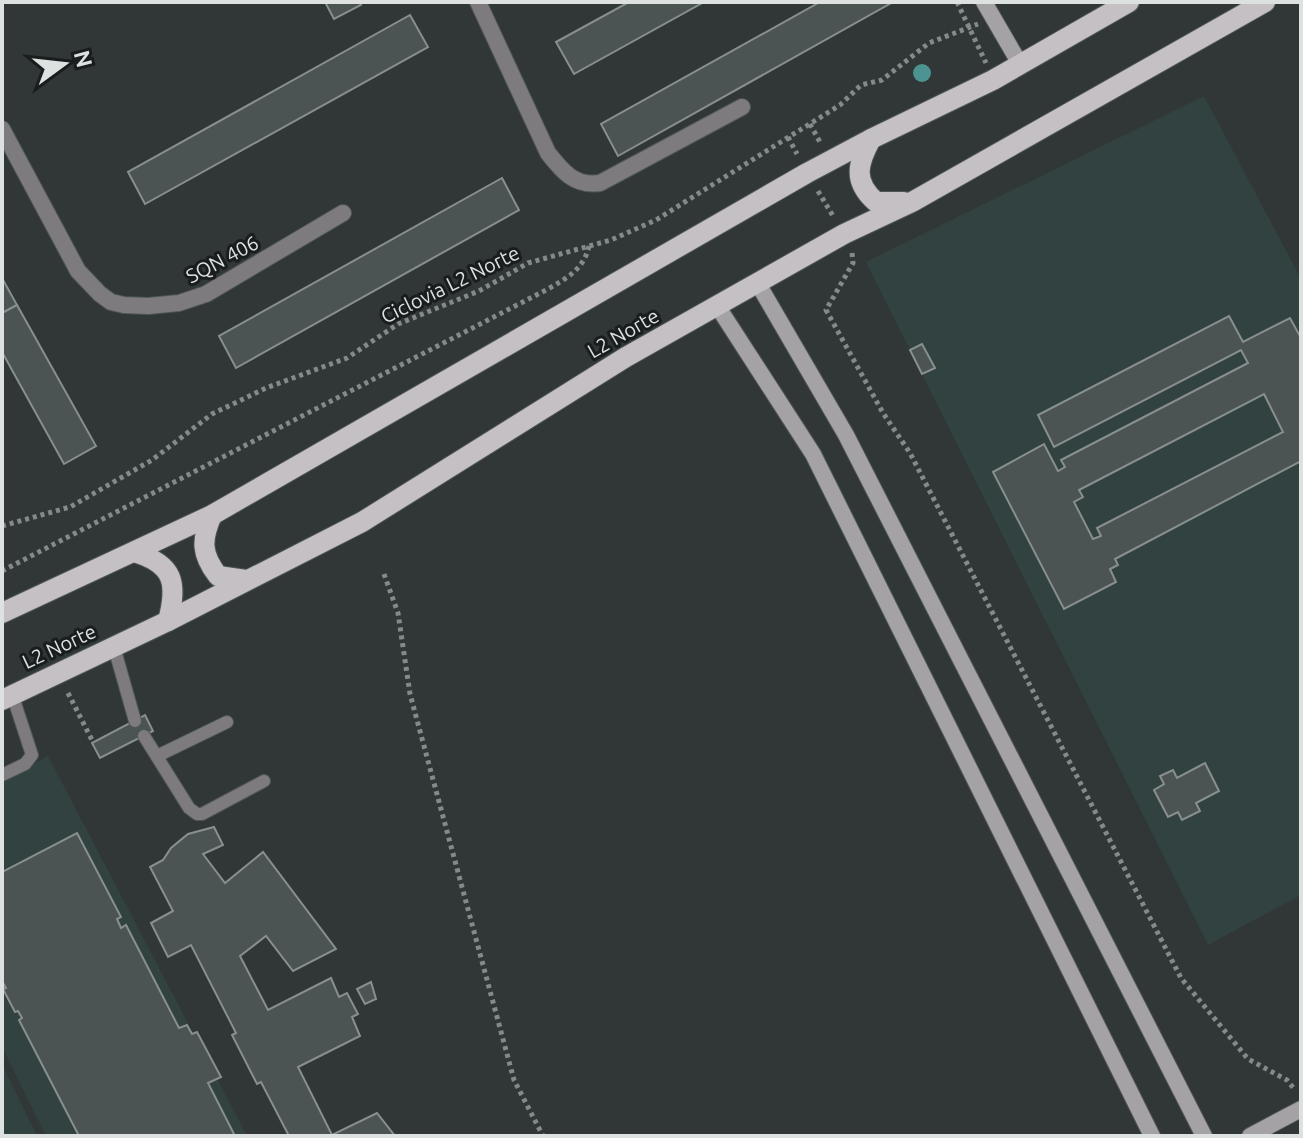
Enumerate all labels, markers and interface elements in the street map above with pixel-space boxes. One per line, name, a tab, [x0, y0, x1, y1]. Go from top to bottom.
north arrow	[24, 24, 104, 104]
text: N	[70, 48, 98, 70]
street label: SQN 406	[182, 230, 262, 288]
street label: Ciclovia L2 Norte	[377, 241, 523, 327]
street label: L2 Norte	[583, 303, 663, 363]
street label: L2 Norte	[19, 619, 99, 673]

